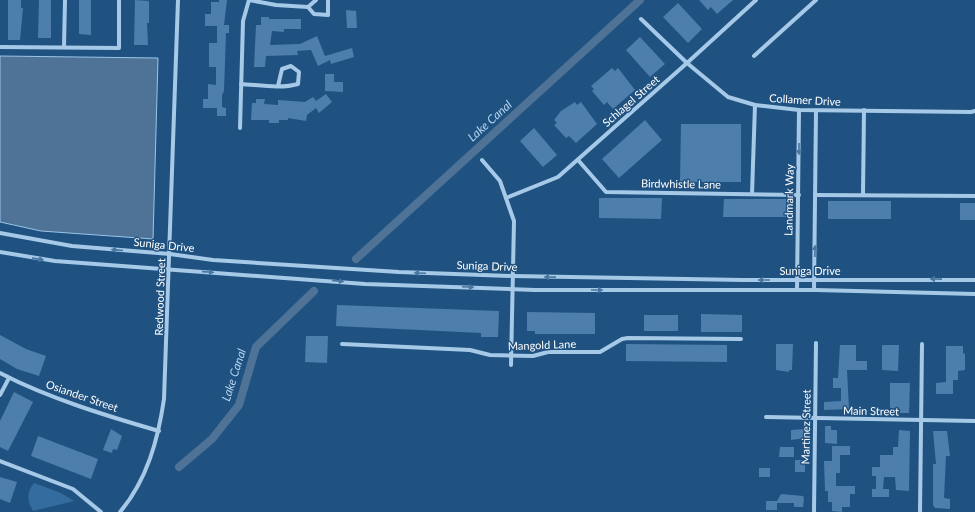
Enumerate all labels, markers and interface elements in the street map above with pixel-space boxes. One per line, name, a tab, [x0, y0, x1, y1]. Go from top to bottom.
street label: Schlagel Street	[600, 72, 662, 129]
street label: Collamer Drive	[769, 91, 841, 108]
water label: Lake Canal	[464, 97, 515, 144]
one-way arrow	[796, 143, 802, 156]
street label: Landmark Way	[781, 164, 796, 236]
street label: Birdwhistle Lane	[641, 176, 721, 191]
street label: Suniga Drive	[133, 235, 195, 254]
one-way arrow	[812, 244, 818, 257]
one-way arrow	[111, 247, 123, 254]
one-way arrow	[32, 256, 45, 262]
street label: Redwood Street	[152, 258, 167, 336]
street label: Suniga Drive	[456, 258, 518, 273]
street label: Suniga Drive	[780, 264, 841, 277]
one-way arrow	[202, 269, 214, 276]
one-way arrow	[414, 269, 426, 276]
one-way arrow	[543, 274, 556, 280]
one-way arrow	[930, 276, 942, 283]
one-way arrow	[757, 277, 770, 283]
one-way arrow	[332, 278, 344, 285]
one-way arrow	[462, 284, 475, 290]
one-way arrow	[591, 287, 604, 293]
street label: Mangold Lane	[508, 337, 576, 352]
water label: Lake Canal	[218, 346, 249, 403]
street label: Osiander Street	[44, 377, 120, 414]
street label: Martinez Street	[798, 389, 813, 465]
street label: Main Street	[843, 404, 899, 417]

